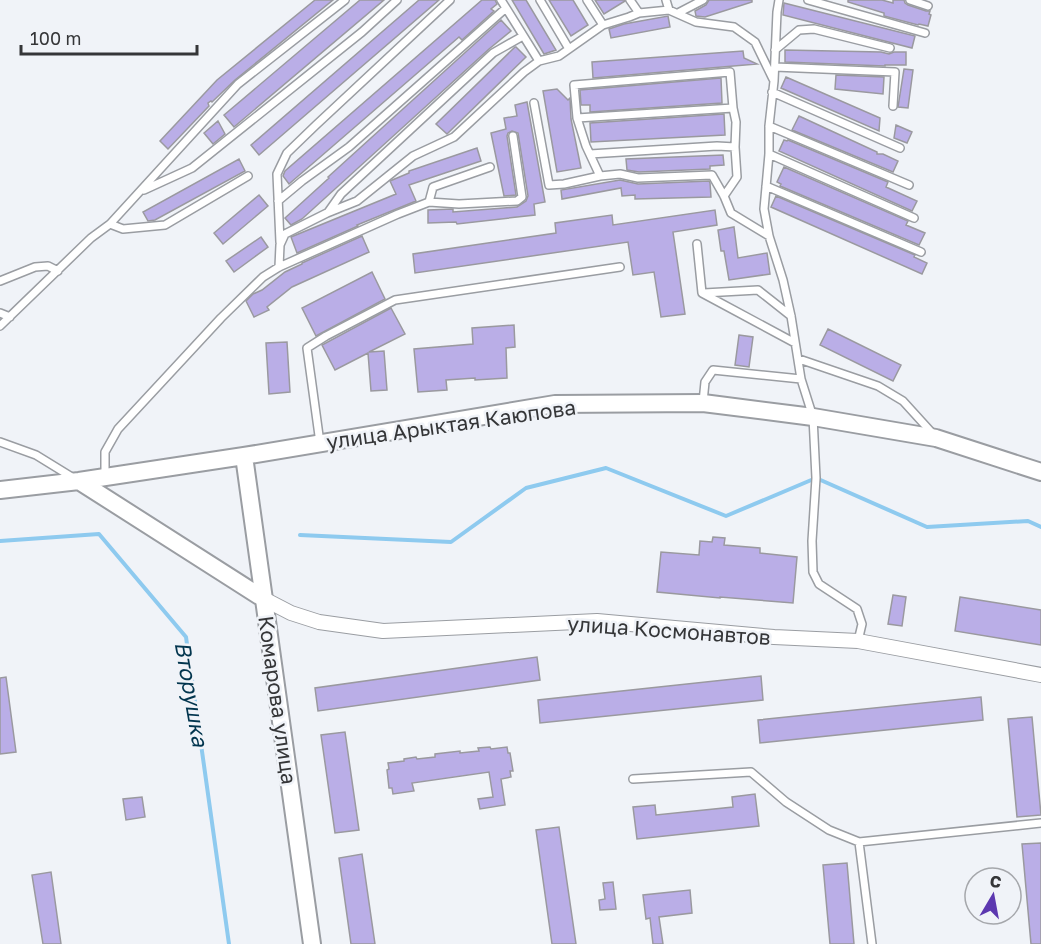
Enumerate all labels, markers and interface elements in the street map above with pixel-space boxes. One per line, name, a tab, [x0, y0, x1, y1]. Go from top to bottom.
scale bar	[21, 18, 196, 56]
text: 100 m	[30, 27, 81, 49]
street label: улица Арыктая Каюпова	[325, 394, 577, 454]
street label: улица Космонавтов	[566, 610, 772, 650]
street label: Комарова улица	[253, 614, 303, 786]
water label: Вторушка	[169, 639, 215, 750]
north arrow	[963, 866, 1023, 926]
text: С	[988, 870, 1003, 892]

